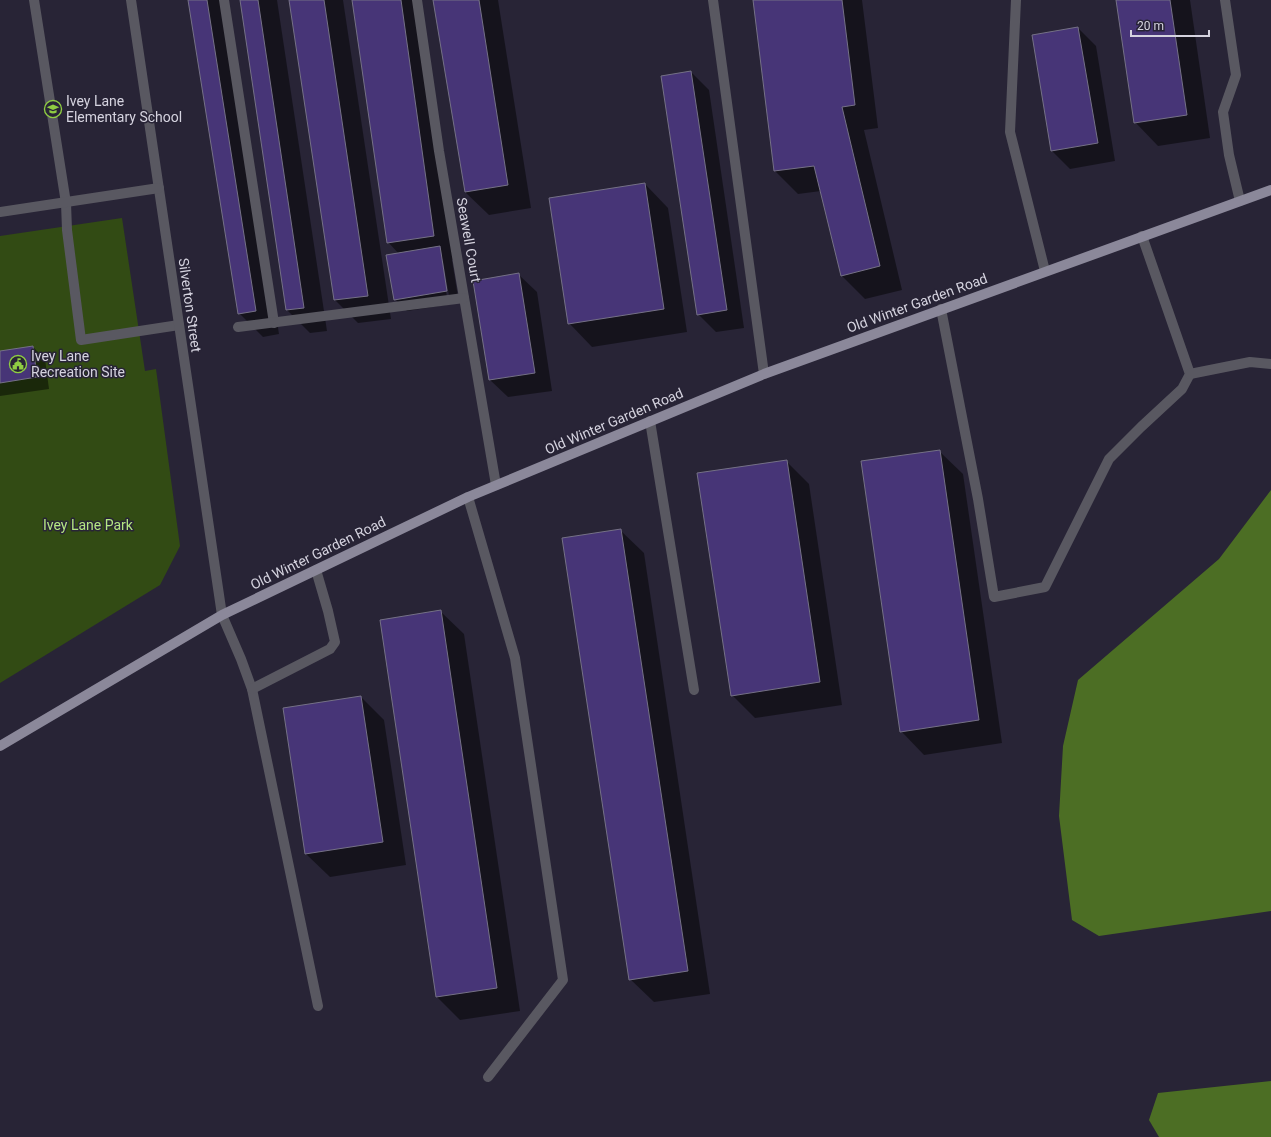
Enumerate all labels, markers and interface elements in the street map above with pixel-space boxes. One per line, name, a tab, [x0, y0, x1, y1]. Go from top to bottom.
scale bar	[1131, 12, 1209, 38]
text: 20 m	[1137, 19, 1164, 33]
place label: Ivey Lane Elementary School	[66, 93, 182, 125]
school or university icon: Ivey Lane Elementary School	[43, 99, 63, 119]
street label: Seawell Court	[454, 196, 484, 284]
street label: Silverton Street	[175, 257, 205, 354]
street label: Old Winter Garden Road	[844, 270, 990, 336]
place label: Ivey Lane Recreation Site	[31, 348, 125, 380]
public building icon: Ivey Lane Recreation Site	[8, 354, 28, 374]
street label: Old Winter Garden Road	[542, 385, 686, 457]
street label: Old Winter Garden Road	[248, 513, 388, 593]
park label: Ivey Lane Park	[43, 517, 134, 533]

